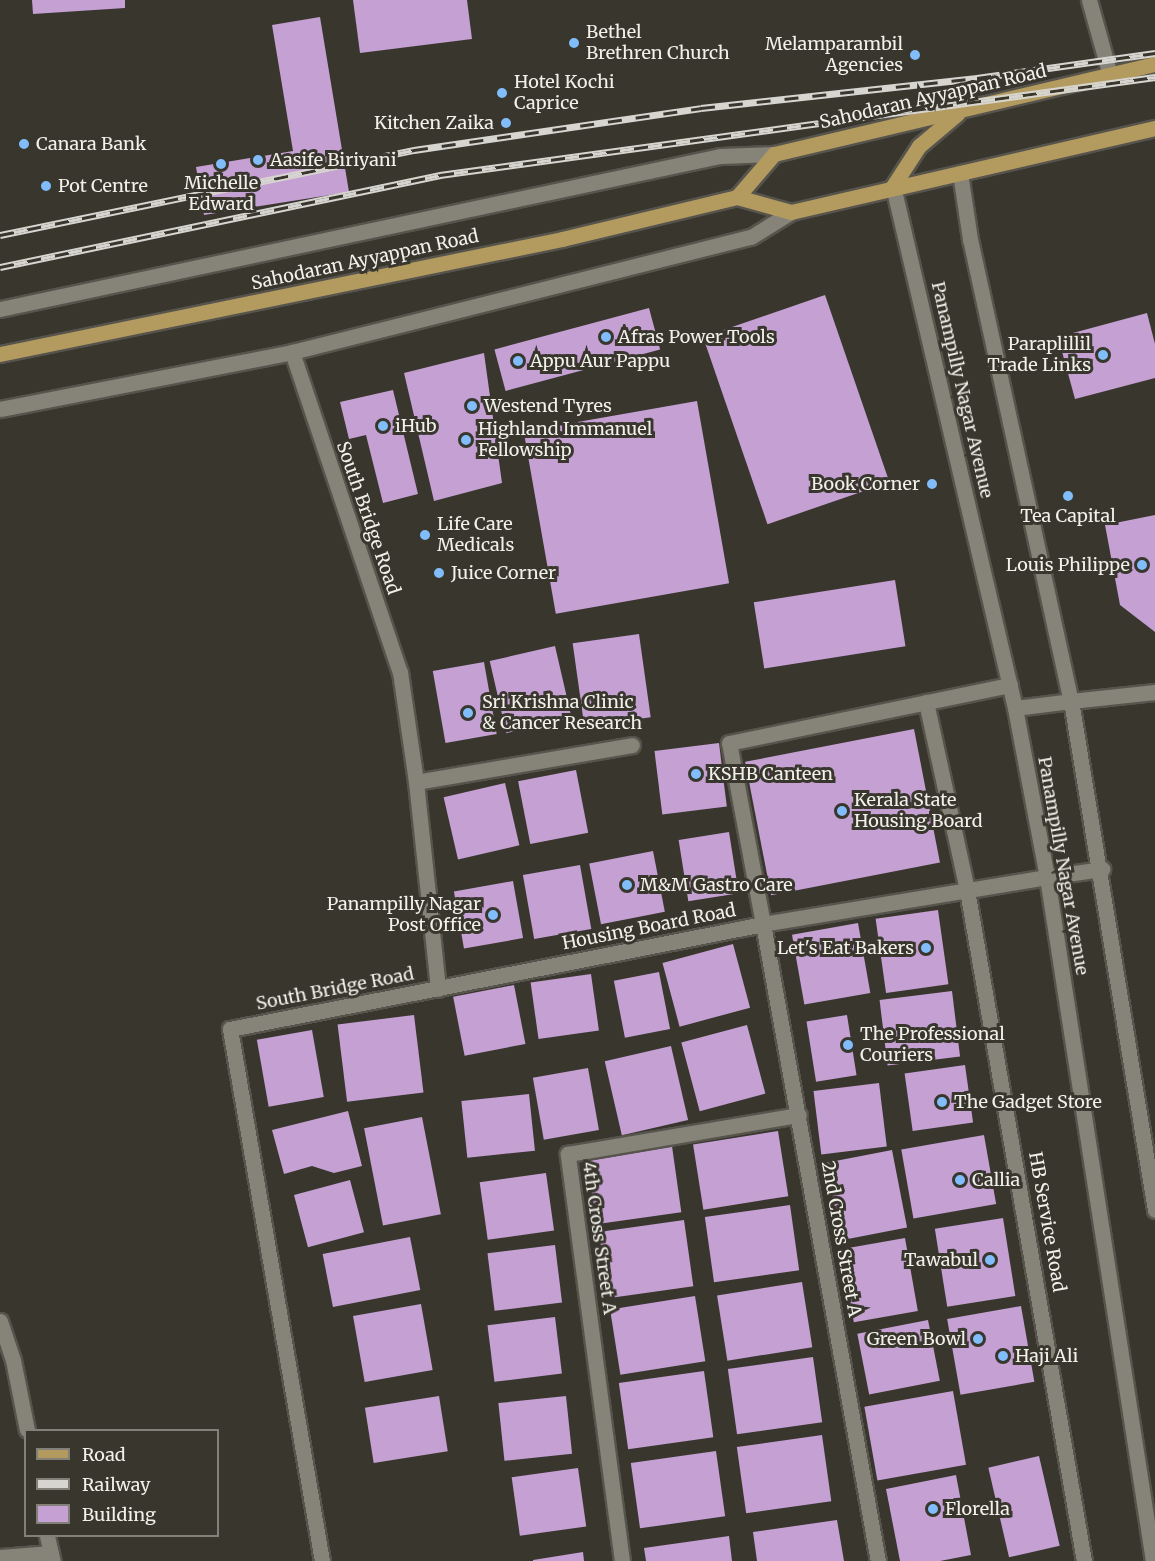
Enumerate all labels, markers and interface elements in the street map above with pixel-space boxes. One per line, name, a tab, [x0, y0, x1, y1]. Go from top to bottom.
place label: Bethel Brethren Church	[586, 22, 730, 64]
place label: Melamparambil Agencies	[765, 34, 903, 76]
marker: Bethel Brethren Church	[567, 36, 581, 50]
marker: Melamparambil Agencies	[908, 48, 922, 62]
street label: Sahodaran Ayyappan Road	[818, 60, 1048, 134]
place label: Hotel Kochi Caprice	[514, 72, 615, 115]
marker: Hotel Kochi Caprice	[495, 86, 509, 100]
place label: Kitchen Zaika	[374, 112, 494, 134]
marker: Kitchen Zaika	[499, 116, 513, 130]
place label: Canara Bank	[36, 133, 146, 155]
marker: Canara Bank	[17, 137, 31, 151]
place label: Aasife Biriyani	[270, 149, 397, 171]
marker: Aasife Biriyani	[251, 153, 265, 167]
marker: Michelle Edward	[214, 157, 228, 171]
place label: Michelle Edward	[184, 173, 258, 216]
place label: Pot Centre	[58, 175, 148, 197]
marker: Pot Centre	[39, 179, 53, 193]
street label: Sahodaran Ayyappan Road	[249, 225, 481, 295]
street label: Panampilly Nagar Avenue	[927, 280, 997, 500]
place label: Afras Power Tools	[618, 326, 775, 348]
marker: Afras Power Tools	[599, 330, 613, 344]
place label: Paraplillil Trade Links	[987, 334, 1091, 376]
marker: Paraplillil Trade Links	[1096, 348, 1110, 362]
place label: Appu Aur Pappu	[530, 350, 670, 372]
marker: Appu Aur Pappu	[511, 354, 525, 368]
place label: Westend Tyres	[484, 395, 612, 417]
marker: Westend Tyres	[465, 399, 479, 413]
place label: iHub	[395, 415, 437, 437]
marker: iHub	[376, 419, 390, 433]
place label: Highland Immanuel Fellowship	[478, 419, 652, 462]
marker: Highland Immanuel Fellowship	[459, 433, 473, 447]
street label: South Bridge Road	[332, 439, 404, 597]
place label: Book Corner	[811, 473, 920, 495]
marker: Book Corner	[925, 477, 939, 491]
marker: Tea Capital	[1061, 489, 1075, 503]
place label: Tea Capital	[1020, 505, 1116, 527]
place label: Life Care Medicals	[437, 514, 514, 556]
marker: Life Care Medicals	[418, 528, 432, 542]
place label: Louis Philippe	[1006, 554, 1130, 576]
marker: Louis Philippe	[1135, 558, 1149, 572]
place label: Juice Corner	[451, 562, 556, 584]
marker: Juice Corner	[432, 566, 446, 580]
place label: Sri Krishna Clinic & Cancer Research	[482, 692, 642, 734]
marker: Sri Krishna Clinic & Cancer Research	[459, 704, 477, 722]
street label: Panampilly Nagar Avenue	[1033, 755, 1093, 977]
place label: KSHB Canteen	[708, 763, 833, 785]
marker: KSHB Canteen	[689, 767, 703, 781]
place label: Kerala State Housing Board	[854, 790, 983, 832]
marker: Kerala State Housing Board	[835, 804, 849, 818]
place label: M&M Gastro Care	[640, 874, 793, 896]
marker: M&M Gastro Care	[618, 876, 636, 894]
place label: Panampilly Nagar Post Office	[327, 894, 481, 936]
street label: Housing Board Road	[560, 900, 738, 954]
marker: Panampilly Nagar Post Office	[486, 908, 500, 922]
place label: Let's Eat Bakers	[777, 937, 914, 959]
marker: Let's Eat Bakers	[919, 941, 933, 955]
street label: South Bridge Road	[254, 963, 416, 1015]
place label: The Professional Couriers	[860, 1024, 1005, 1066]
marker: The Professional Couriers	[841, 1038, 855, 1052]
place label: The Gadget Store	[954, 1091, 1102, 1113]
marker: The Gadget Store	[935, 1095, 949, 1109]
street label: HB Service Road	[1024, 1150, 1070, 1294]
street label: 2nd Cross Street A	[817, 1159, 865, 1319]
street label: 4th Cross Street A	[578, 1160, 620, 1316]
place label: Callia	[972, 1169, 1020, 1191]
marker: Callia	[953, 1173, 967, 1187]
place label: Tawabul	[904, 1249, 978, 1271]
marker: Tawabul	[983, 1253, 997, 1267]
place label: Green Bowl	[867, 1328, 966, 1350]
marker: Green Bowl	[971, 1332, 985, 1346]
place label: Haji Ali	[1015, 1345, 1078, 1367]
marker: Haji Ali	[996, 1349, 1010, 1363]
legend	[24, 1429, 219, 1537]
text: Road	[82, 1443, 126, 1466]
text: Railway	[82, 1473, 150, 1496]
place label: Florella	[945, 1498, 1010, 1520]
marker: Florella	[926, 1502, 940, 1516]
text: Building	[82, 1503, 156, 1526]

